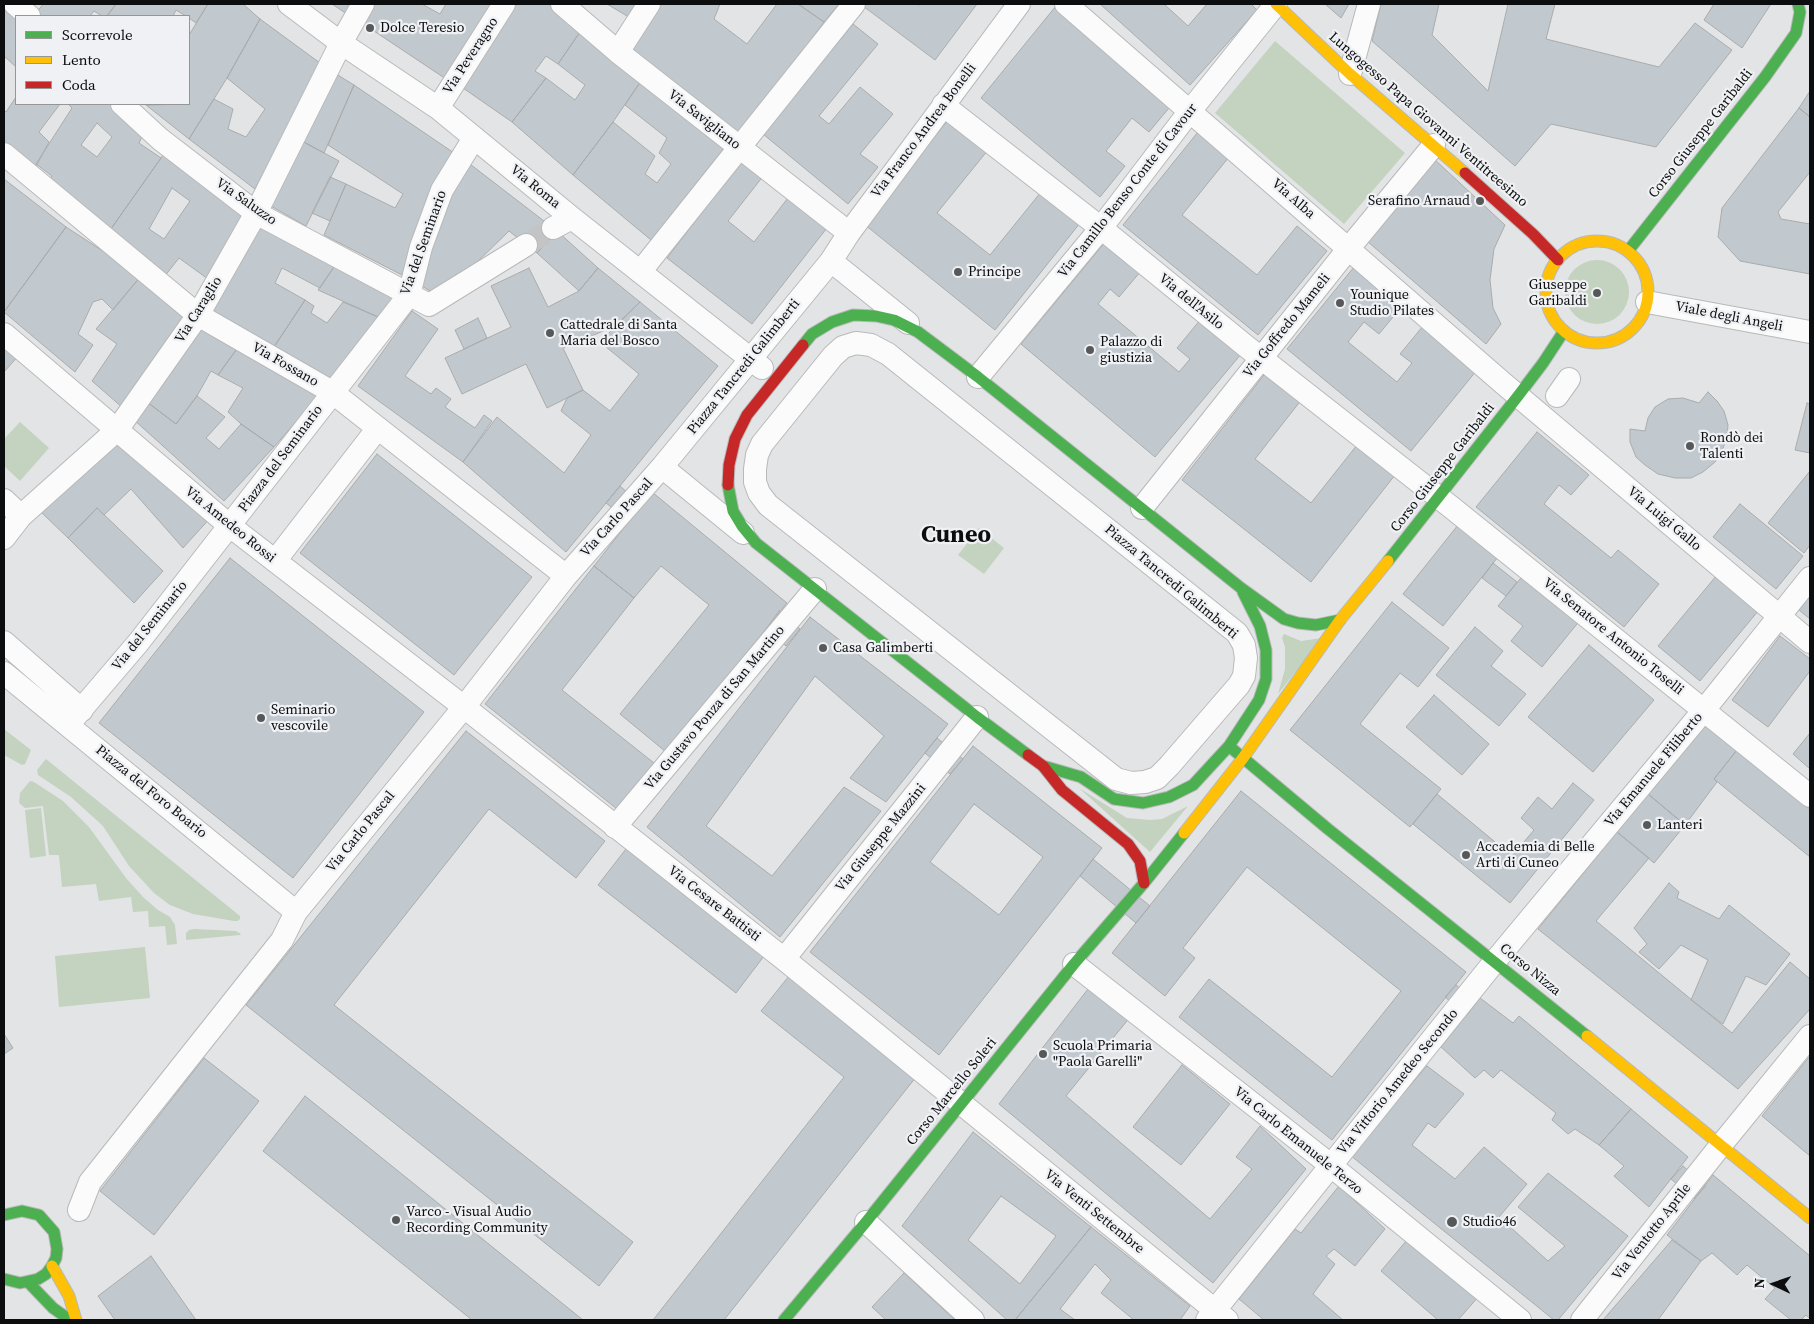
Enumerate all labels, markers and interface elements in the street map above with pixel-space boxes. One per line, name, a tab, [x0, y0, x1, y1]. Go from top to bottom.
street label: Via Peveragno	[440, 14, 502, 98]
legend	[15, 15, 190, 105]
place label: Dolce Teresio	[380, 20, 464, 36]
marker: Dolce Teresio	[364, 22, 376, 34]
text: Scorrevole	[62, 24, 133, 45]
street label: Lungogesso Papa Giovanni Ventitreesimo	[1325, 29, 1531, 211]
text: Lento	[62, 49, 101, 70]
street label: Via Franco Andrea Bonelli	[868, 61, 980, 201]
street label: Corso Giuseppe Garibaldi	[1645, 66, 1757, 202]
text: Coda	[62, 74, 96, 95]
street label: Via Savigliano	[664, 86, 744, 154]
street label: Via Camillo Benso Conte di Cavour	[1055, 101, 1201, 281]
street label: Via Roma	[506, 162, 564, 212]
street label: Via Saluzzo	[212, 175, 280, 229]
street label: Via Alba	[1268, 176, 1318, 222]
street label: Via del Seminario	[397, 188, 451, 298]
place label: Serafino Arnaud	[1368, 193, 1470, 209]
marker: Serafino Arnaud	[1474, 195, 1486, 207]
place label: Principe	[968, 264, 1021, 280]
marker: Principe	[952, 266, 964, 278]
street label: Via dell'Asilo	[1155, 271, 1227, 333]
street label: Via Goffredo Mameli	[1240, 271, 1334, 381]
street label: Via Caraglio	[172, 274, 226, 346]
place label: Giuseppe Garibaldi	[1529, 277, 1587, 310]
place label: Younique Studio Pilates	[1350, 287, 1434, 320]
marker: Giuseppe Garibaldi	[1591, 287, 1603, 299]
street label: Piazza Tancredi Galimberti	[684, 296, 804, 438]
marker: Younique Studio Pilates	[1334, 297, 1346, 309]
street label: Viale degli Angeli	[1674, 298, 1784, 336]
place label: Cattedrale di Santa Maria del Bosco	[560, 317, 677, 350]
marker: Cattedrale di Santa Maria del Bosco	[544, 327, 556, 339]
place label: Palazzo di giustizia	[1100, 334, 1162, 367]
street label: Via Fossano	[249, 339, 321, 391]
marker: Palazzo di giustizia	[1084, 344, 1096, 356]
street label: Corso Giuseppe Garibaldi	[1387, 400, 1499, 536]
street label: Piazza del Seminario	[235, 402, 327, 516]
place label: Rondò dei Talenti	[1700, 430, 1763, 462]
marker: Rondò dei Talenti	[1684, 440, 1696, 452]
street label: Via Carlo Pascal	[577, 475, 657, 561]
street label: Via Amedeo Rossi	[181, 483, 279, 567]
street label: Via Luigi Gallo	[1624, 483, 1704, 555]
street label: Piazza Tancredi Galimberti	[1101, 521, 1241, 643]
district label: Cuneo	[921, 522, 991, 550]
street label: Via Senatore Antonio Toselli	[1539, 575, 1687, 699]
street label: Via del Seminario	[109, 578, 191, 674]
street label: Via Gustavo Ponza di San Martino	[641, 622, 789, 794]
place label: Casa Galimberti	[833, 640, 933, 656]
marker: Casa Galimberti	[817, 642, 829, 654]
place label: Seminario vescovile	[271, 702, 335, 734]
street label: Via Emanuele Filiberto	[1601, 710, 1707, 830]
marker: Seminario vescovile	[255, 712, 267, 724]
street label: Piazza del Foro Boario	[92, 742, 210, 842]
street label: Via Giuseppe Mazzini	[832, 781, 930, 895]
street label: Via Carlo Pascal	[323, 788, 399, 876]
place label: Lanteri	[1657, 817, 1703, 833]
marker: Lanteri	[1641, 819, 1653, 831]
place label: Accademia di Belle Arti di Cuneo	[1476, 839, 1595, 872]
marker: Accademia di Belle Arti di Cuneo	[1460, 849, 1472, 861]
street label: Via Cesare Battisti	[664, 863, 764, 945]
street label: Corso Nizza	[1496, 940, 1564, 1000]
street label: Via Vittorio Amedeo Secondo	[1334, 1006, 1462, 1158]
street label: Corso Marcello Soleri	[903, 1035, 1001, 1149]
place label: Scuola Primaria "Paola Garelli"	[1053, 1038, 1152, 1070]
marker: Scuola Primaria "Paola Garelli"	[1037, 1048, 1049, 1060]
street label: Via Carlo Emanuele Terzo	[1230, 1084, 1366, 1198]
street label: Via Venti Settembre	[1041, 1167, 1147, 1257]
street label: Via Ventotto Aprile	[1609, 1180, 1695, 1284]
place label: Varco - Visual Audio Recording Community	[406, 1204, 548, 1236]
marker: Varco - Visual Audio Recording Community	[390, 1214, 402, 1226]
place label: Studio46	[1463, 1214, 1516, 1230]
marker: Studio46	[1445, 1215, 1459, 1229]
north arrow	[1749, 1259, 1799, 1309]
text: N	[1749, 1278, 1769, 1289]

